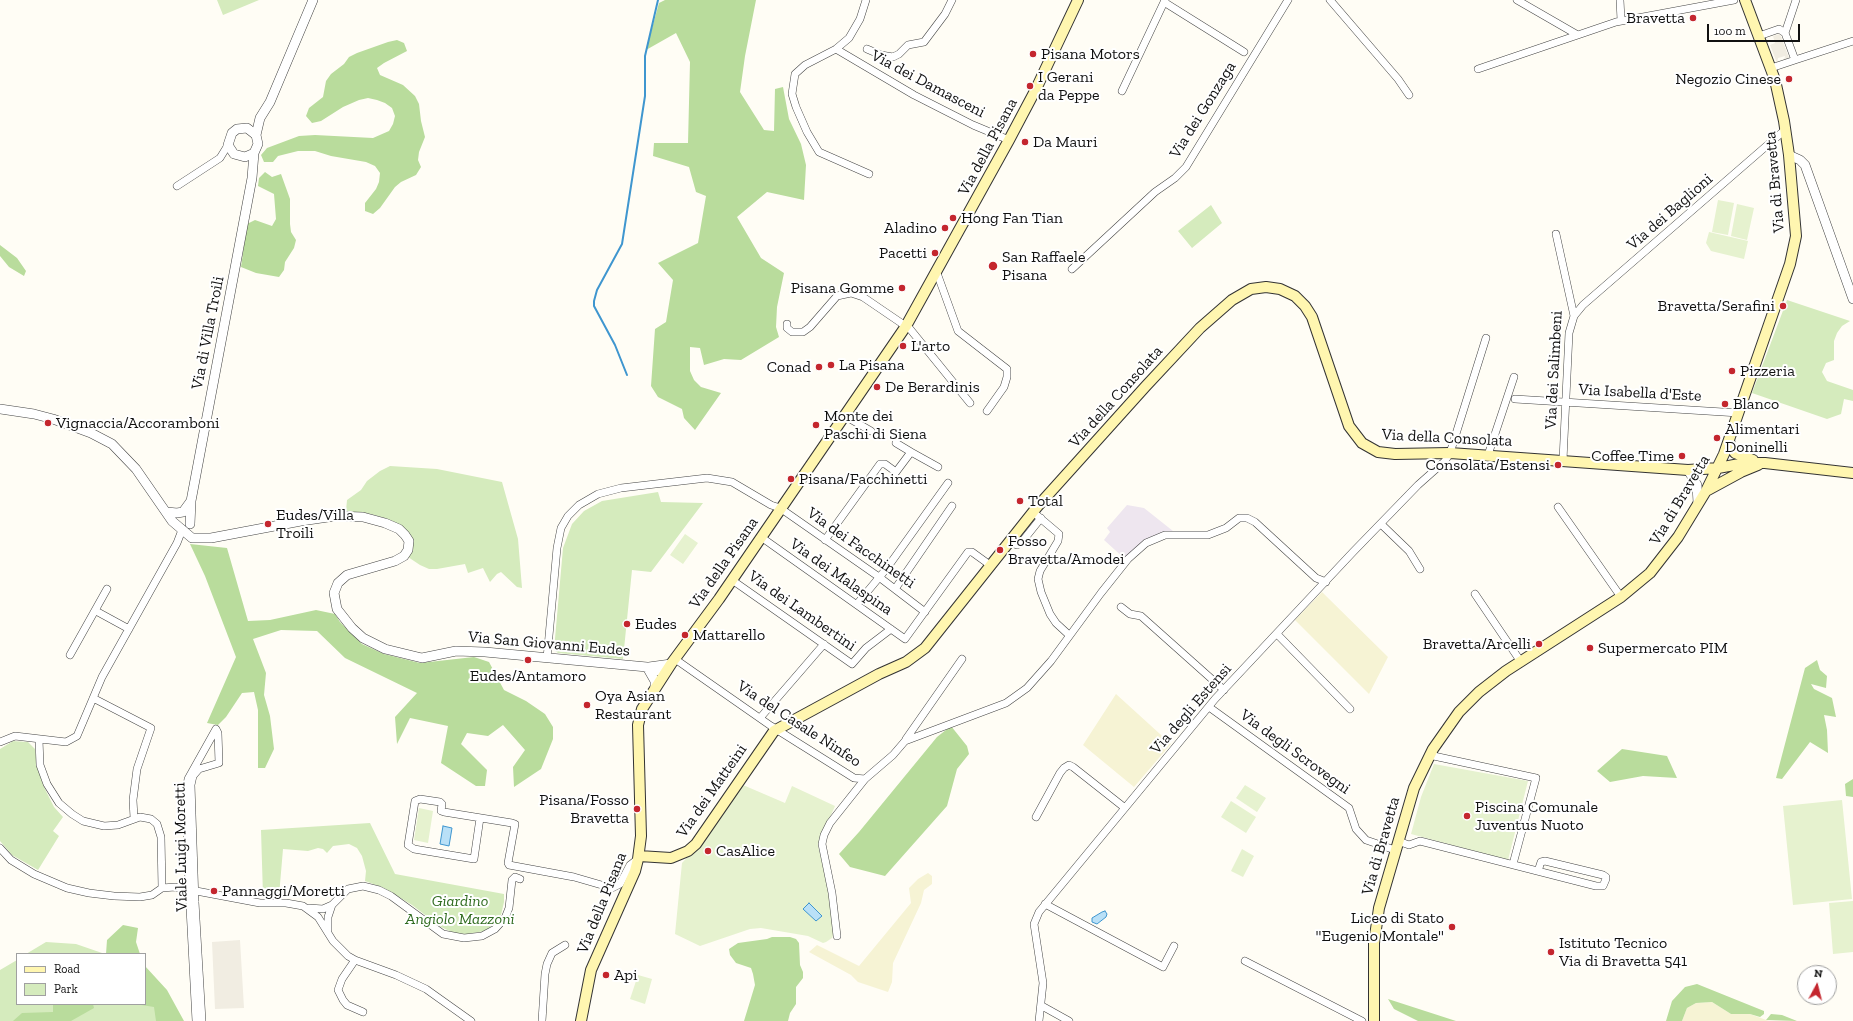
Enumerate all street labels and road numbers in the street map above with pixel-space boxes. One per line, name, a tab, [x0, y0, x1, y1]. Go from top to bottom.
street label: Via dei Damasceni	[868, 46, 988, 122]
street label: Via dei Gonzaga	[1166, 58, 1240, 162]
street label: Via della Pisana	[954, 95, 1022, 199]
street label: Via di Bravetta	[1761, 131, 1789, 233]
street label: Via dei Baglioni	[1623, 170, 1717, 254]
street label: Via di Villa Troili	[188, 275, 228, 391]
street label: Via dei Salimbeni	[1541, 310, 1567, 430]
street label: Via della Consolata	[1065, 342, 1167, 452]
street label: Via Isabella d'Este	[1578, 380, 1702, 406]
street label: Via della Consolata	[1381, 425, 1513, 451]
street label: Via di Bravetta	[1646, 452, 1714, 548]
street label: Via dei Facchinetti	[803, 503, 919, 593]
street label: Via della Pisana	[685, 514, 763, 612]
street label: Via dei Malaspina	[786, 534, 896, 620]
street label: Via dei Lambertini	[744, 567, 860, 655]
street label: Via San Giovanni Eudes	[467, 627, 631, 661]
street label: Via degli Estensi	[1146, 660, 1236, 758]
street label: Via del Casale Ninfeo	[733, 677, 865, 771]
street label: Via degli Scrovegni	[1236, 706, 1354, 798]
street label: Via dei Matteini	[673, 741, 751, 841]
street label: Viale Luigi Moretti	[170, 782, 192, 912]
street label: Via di Bravetta	[1358, 795, 1404, 897]
street label: Via della Pisana	[573, 850, 631, 956]

